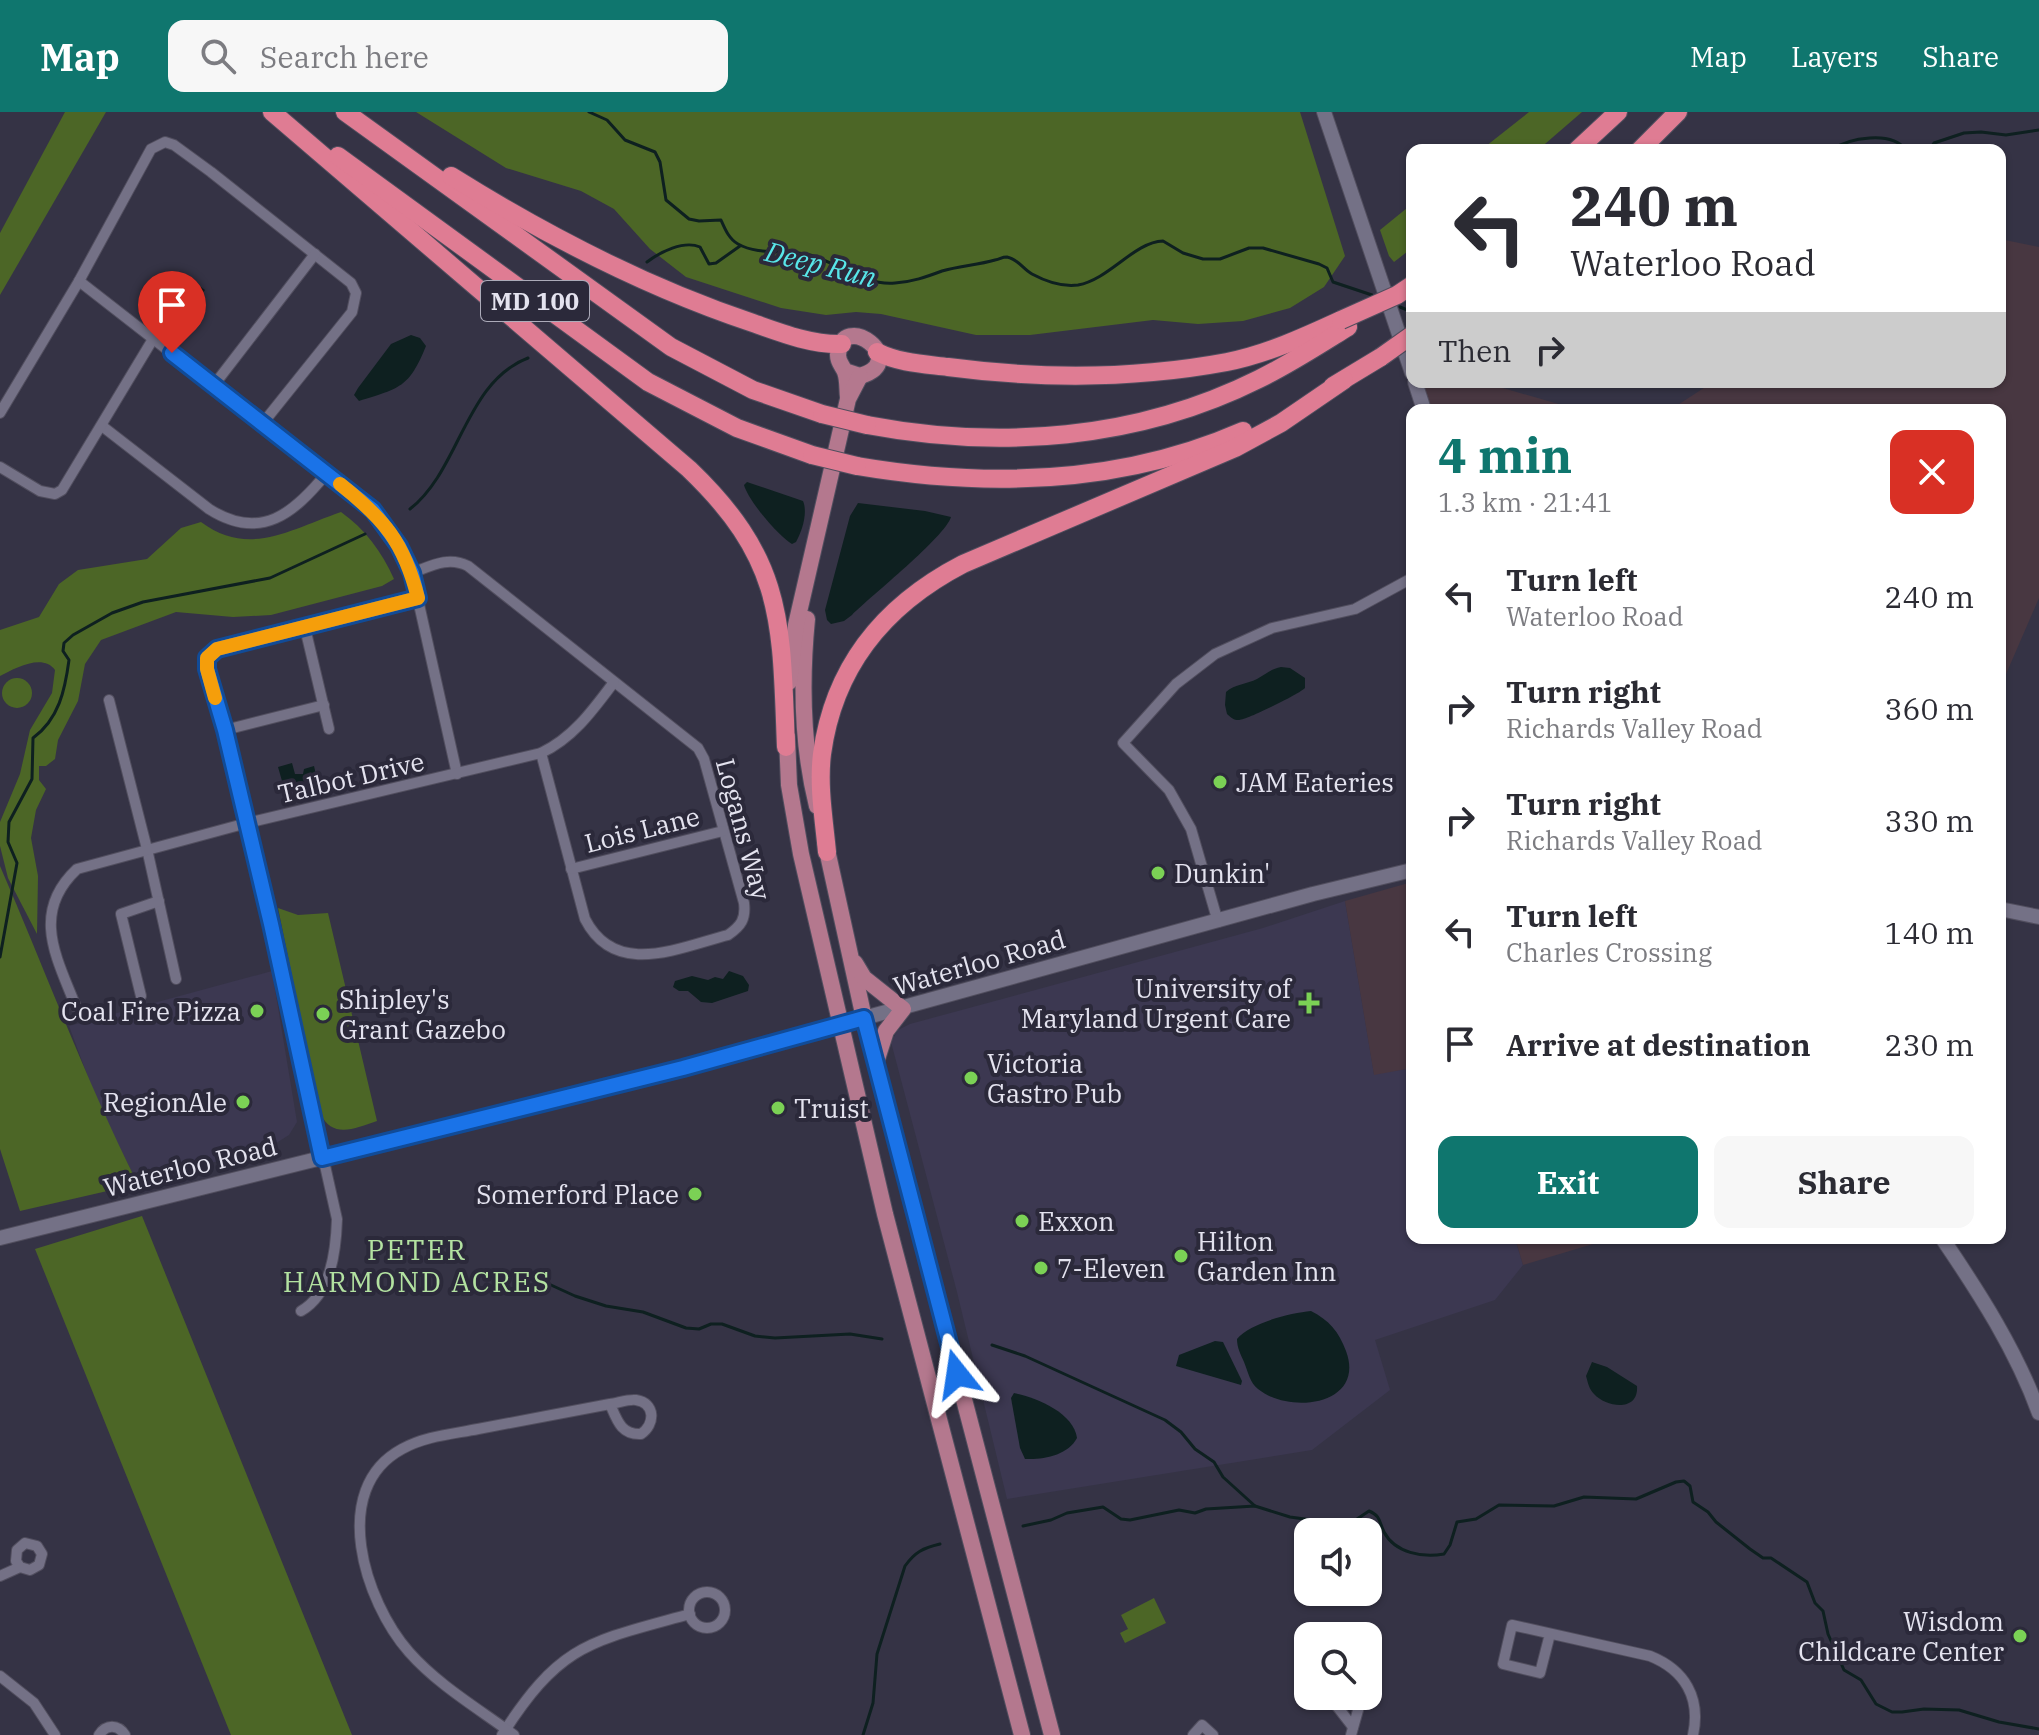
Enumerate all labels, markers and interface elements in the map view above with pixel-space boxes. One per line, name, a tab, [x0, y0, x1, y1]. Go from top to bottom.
search box	[168, 20, 728, 92]
text: Map	[40, 32, 120, 81]
icon: search	[196, 34, 240, 78]
text: Search here	[260, 37, 429, 76]
text: Map	[1690, 38, 1747, 75]
text: Layers	[1791, 38, 1878, 75]
text: Share	[1922, 38, 1999, 75]
text: 240 m	[1570, 169, 1738, 241]
icon: left	[1438, 176, 1542, 280]
water label: Deep Run	[761, 232, 881, 296]
text: Waterloo Road	[1570, 239, 1816, 286]
pin	[138, 271, 206, 353]
road number: MD 100	[481, 281, 589, 321]
icon: arrive	[150, 283, 194, 327]
icon: right	[1528, 328, 1572, 372]
text: Then	[1438, 331, 1512, 370]
text: 4 min	[1438, 424, 1572, 486]
button: close	[1890, 430, 1974, 514]
text: 1.3 km · 21:41	[1438, 485, 1613, 519]
text: Turn left	[1506, 560, 1638, 599]
icon: left	[1438, 574, 1482, 618]
text: 240 m	[1884, 577, 1974, 616]
text: Waterloo Road	[1506, 599, 1684, 633]
text: Turn right	[1506, 672, 1661, 711]
icon: right	[1438, 686, 1482, 730]
text: 360 m	[1884, 689, 1974, 728]
text: Richards Valley Road	[1506, 711, 1763, 745]
street label: Talbot Drive	[274, 744, 428, 810]
street label: Logans Way	[709, 755, 779, 904]
place label: JAM Eateries	[1236, 765, 1394, 799]
marker: JAM Eateries	[1211, 773, 1229, 791]
text: Turn right	[1506, 784, 1661, 823]
street label: Lois Lane	[581, 798, 703, 860]
icon: right	[1438, 798, 1482, 842]
text: 330 m	[1884, 801, 1974, 840]
text: Richards Valley Road	[1506, 823, 1763, 857]
place label: Dunkin'	[1174, 856, 1270, 890]
marker: Dunkin'	[1149, 864, 1167, 882]
text: Turn left	[1506, 896, 1638, 935]
icon: left	[1438, 910, 1482, 954]
text: 140 m	[1884, 913, 1974, 952]
street label: Waterloo Road	[889, 921, 1069, 1003]
text: Charles Crossing	[1506, 935, 1712, 969]
place label: University of Maryland Urgent Care	[1021, 971, 1293, 1035]
place label: Shipley's Grant Gazebo	[339, 982, 506, 1046]
marker: University of Maryland Urgent Care	[1298, 992, 1320, 1014]
place label: Coal Fire Pizza	[61, 994, 241, 1028]
marker: Coal Fire Pizza	[248, 1002, 266, 1020]
marker: Shipley's Grant Gazebo	[314, 1005, 332, 1023]
icon: arrive	[1438, 1022, 1482, 1066]
text: Arrive at destination	[1506, 1025, 1811, 1064]
text: 230 m	[1884, 1025, 1974, 1064]
place label: Victoria Gastro Pub	[987, 1046, 1122, 1110]
marker: Victoria Gastro Pub	[962, 1069, 980, 1087]
place label: RegionAle	[103, 1085, 227, 1119]
place label: Truist	[794, 1091, 869, 1125]
marker: RegionAle	[234, 1093, 252, 1111]
marker: Truist	[769, 1099, 787, 1117]
street label: Waterloo Road	[100, 1128, 280, 1204]
button: Exit	[1438, 1136, 1698, 1228]
button: Share	[1714, 1136, 1974, 1228]
place label: Somerford Place	[476, 1177, 679, 1211]
marker: Somerford Place	[686, 1185, 704, 1203]
place label: Exxon	[1038, 1204, 1115, 1238]
marker: Exxon	[1013, 1212, 1031, 1230]
place label: Hilton Garden Inn	[1197, 1224, 1336, 1288]
district label: PETER HARMOND ACRES	[283, 1231, 551, 1300]
marker: Hilton Garden Inn	[1172, 1247, 1190, 1265]
place label: 7-Eleven	[1057, 1251, 1165, 1285]
marker: 7-Eleven	[1032, 1259, 1050, 1277]
position arrow	[915, 1332, 999, 1416]
map controls	[1294, 1518, 1382, 1710]
button: sound	[1294, 1518, 1382, 1606]
place label: Wisdom Childcare Center	[1798, 1604, 2004, 1668]
button: search	[1294, 1622, 1382, 1710]
marker: Wisdom Childcare Center	[2011, 1627, 2029, 1645]

